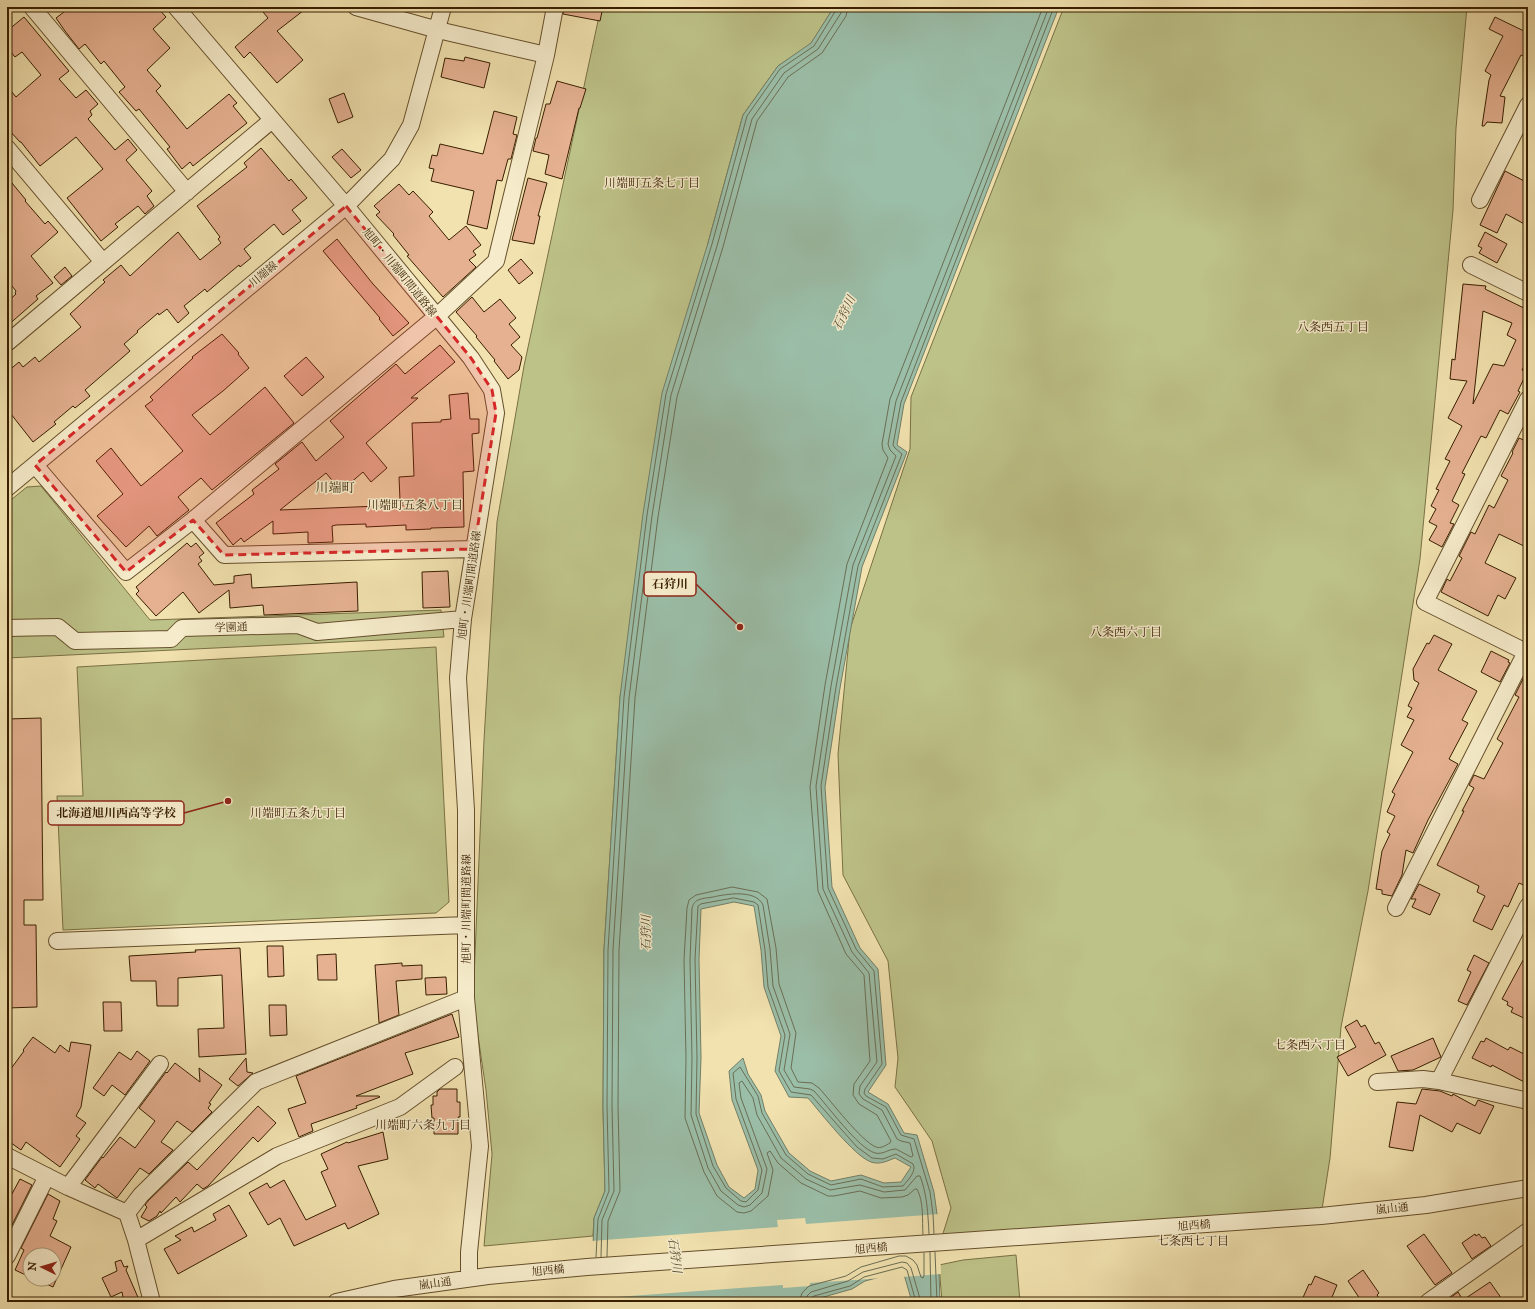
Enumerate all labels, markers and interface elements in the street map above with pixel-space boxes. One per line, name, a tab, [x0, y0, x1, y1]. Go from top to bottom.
district label: 川端町五条七丁目	[604, 176, 700, 190]
street label: 旭町・川端町間道路線	[360, 225, 439, 319]
street label: 川端線	[247, 259, 280, 290]
water label: 石狩川	[830, 292, 859, 332]
district label: 八条西五丁目	[1297, 320, 1369, 334]
district label: 川端町	[315, 480, 355, 496]
district label: 川端町五条八丁目	[367, 498, 463, 512]
street label: 旭町・川端町間道路線	[455, 530, 484, 640]
callout: 石狩川	[644, 572, 696, 596]
text: 石狩川	[652, 577, 688, 591]
street label: 学園通	[214, 620, 248, 635]
district label: 八条西六丁目	[1090, 625, 1162, 639]
callout: 北海道旭川西高等学校	[48, 801, 184, 825]
text: 北海道旭川西高等学校	[56, 806, 176, 820]
district label: 川端町五条九丁目	[250, 806, 346, 820]
street label: 旭町・川端町間道路線	[460, 854, 473, 964]
water label: 石狩川	[639, 913, 653, 951]
district label: 七条西六丁目	[1274, 1038, 1346, 1052]
district label: 川端町六条九丁目	[375, 1118, 471, 1132]
street label: 嵐山通	[1375, 1200, 1409, 1217]
street label: 旭西橋	[1177, 1218, 1211, 1233]
district label: 七条西七丁目	[1157, 1234, 1229, 1248]
water label: 石狩川	[666, 1236, 685, 1276]
street label: 旭西橋	[854, 1241, 888, 1256]
north arrow	[22, 1247, 62, 1287]
text: N	[26, 1260, 39, 1271]
street label: 旭西橋	[531, 1263, 565, 1278]
street label: 嵐山通	[418, 1275, 452, 1292]

